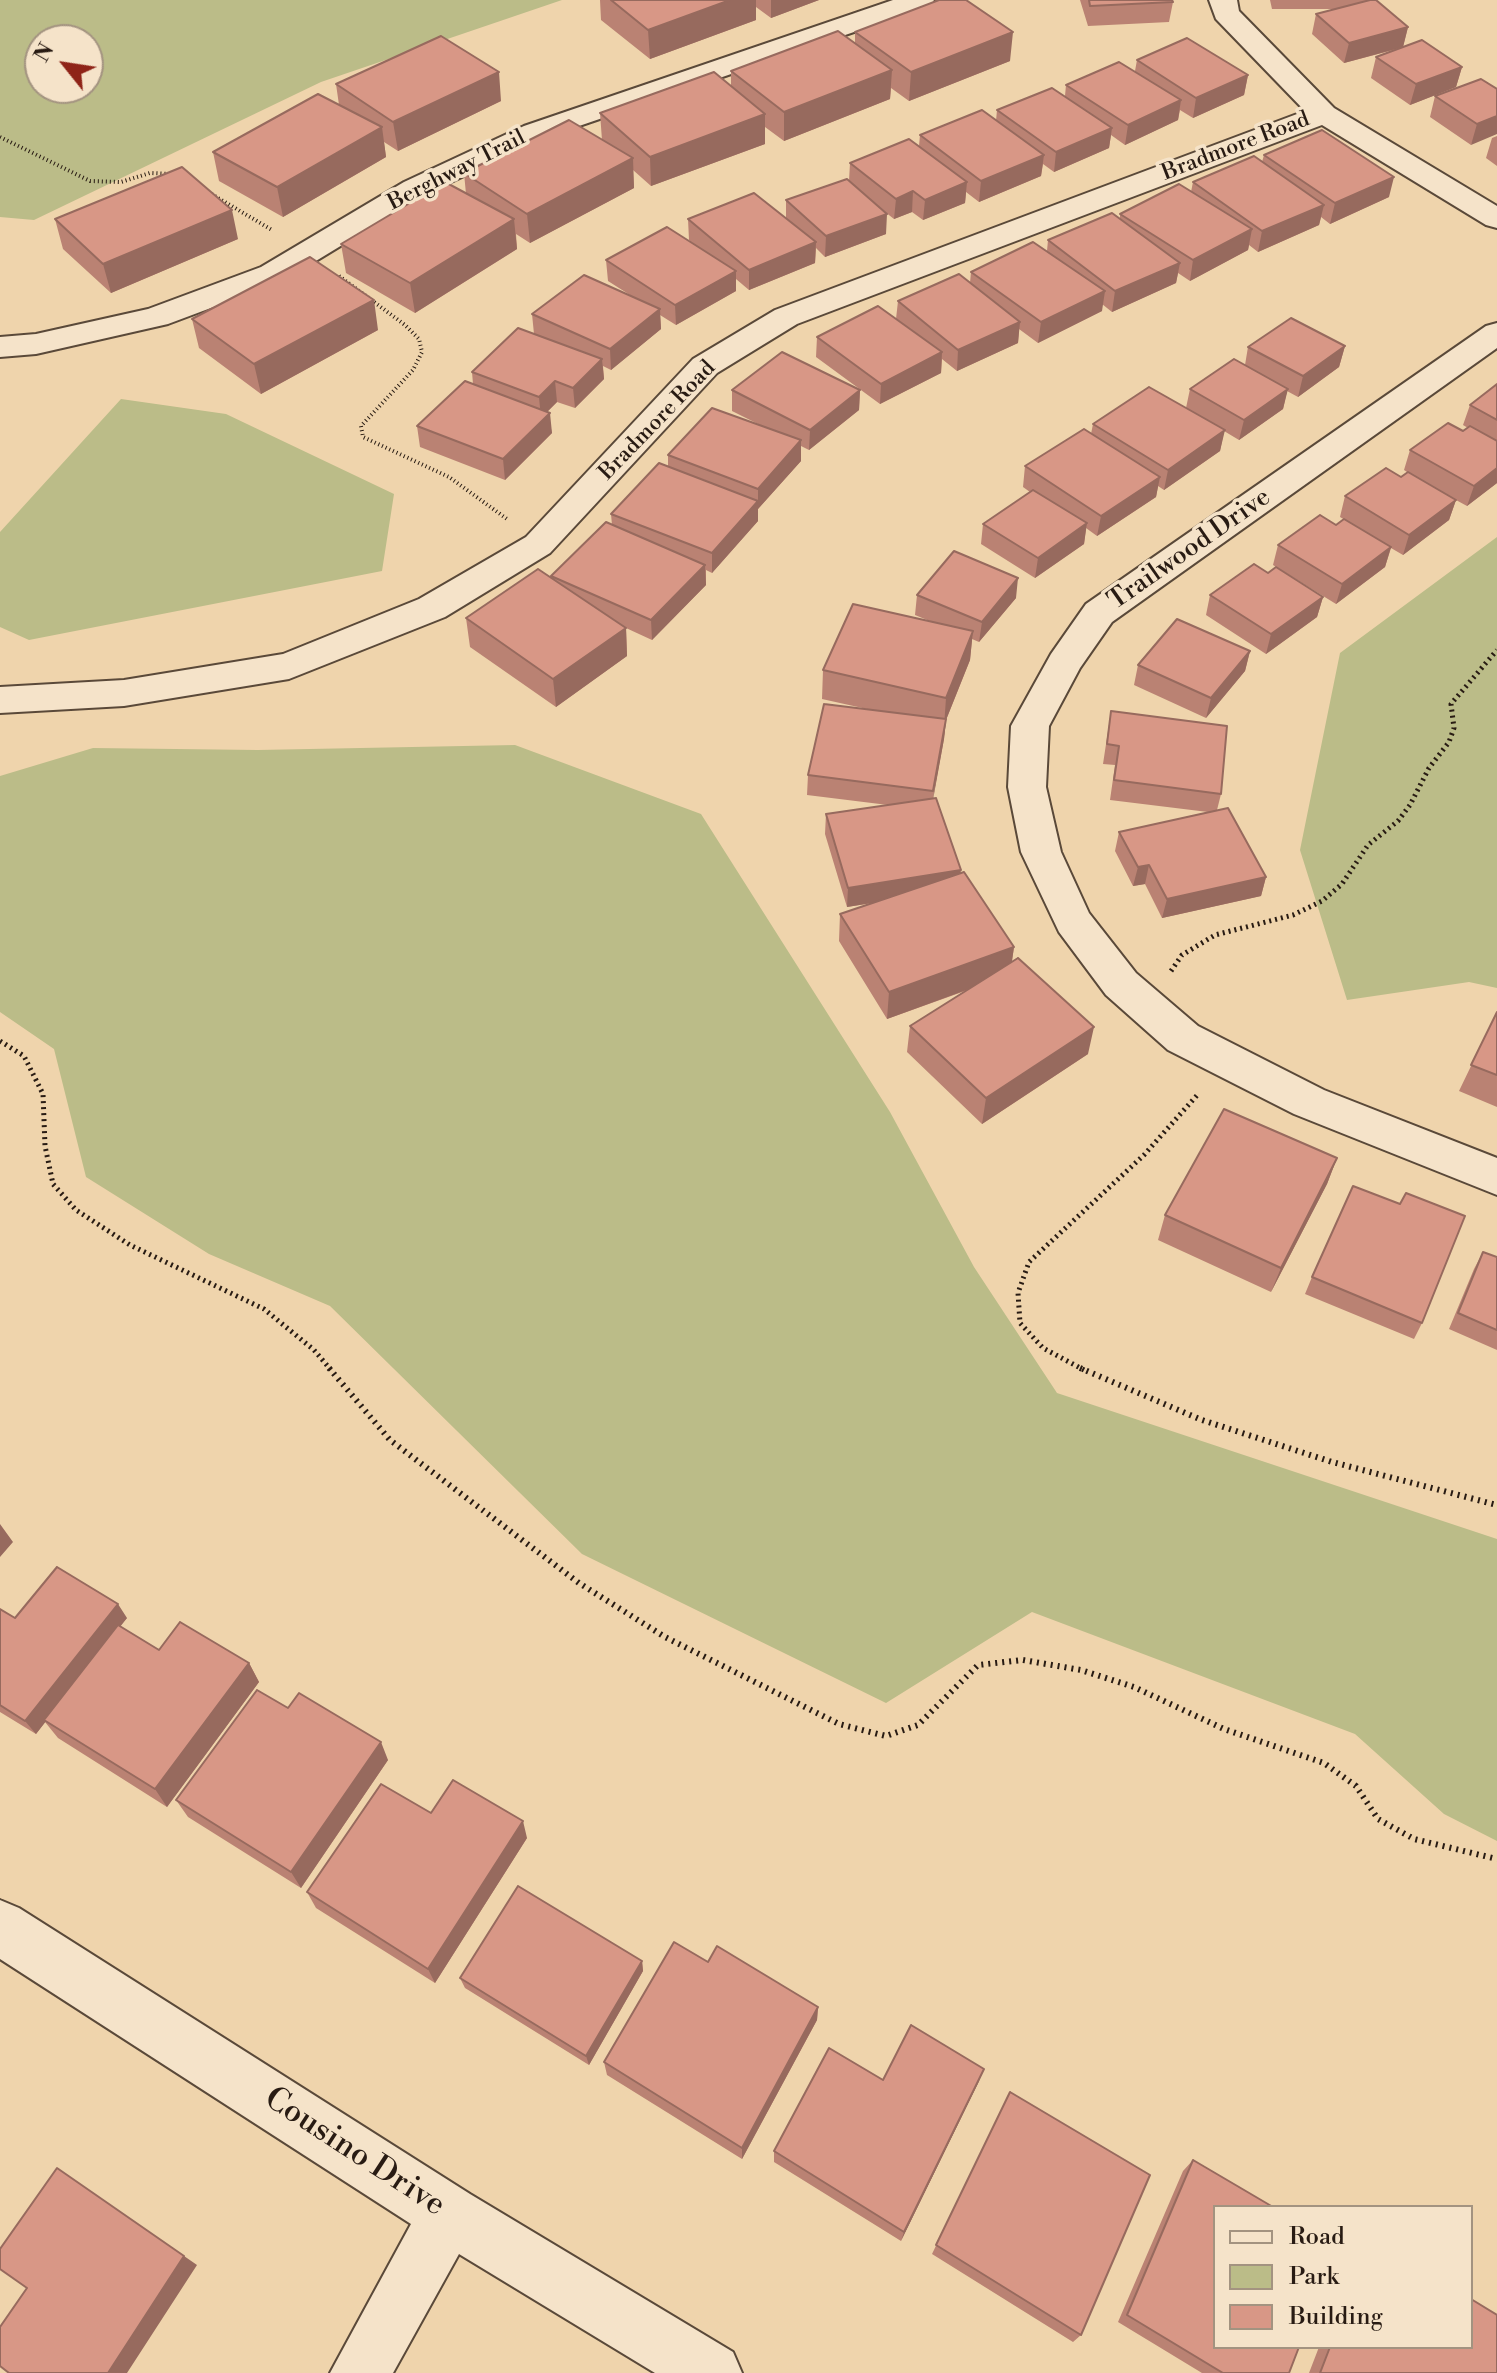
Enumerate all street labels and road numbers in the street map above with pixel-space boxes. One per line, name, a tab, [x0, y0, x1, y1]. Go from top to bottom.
street label: Bradmore Road	[1158, 107, 1314, 187]
street label: Berghway Trail	[384, 125, 530, 217]
street label: Bradmore Road	[594, 356, 722, 486]
street label: Trailwood Drive	[1103, 482, 1277, 618]
street label: Cousino Drive	[256, 2080, 452, 2226]

